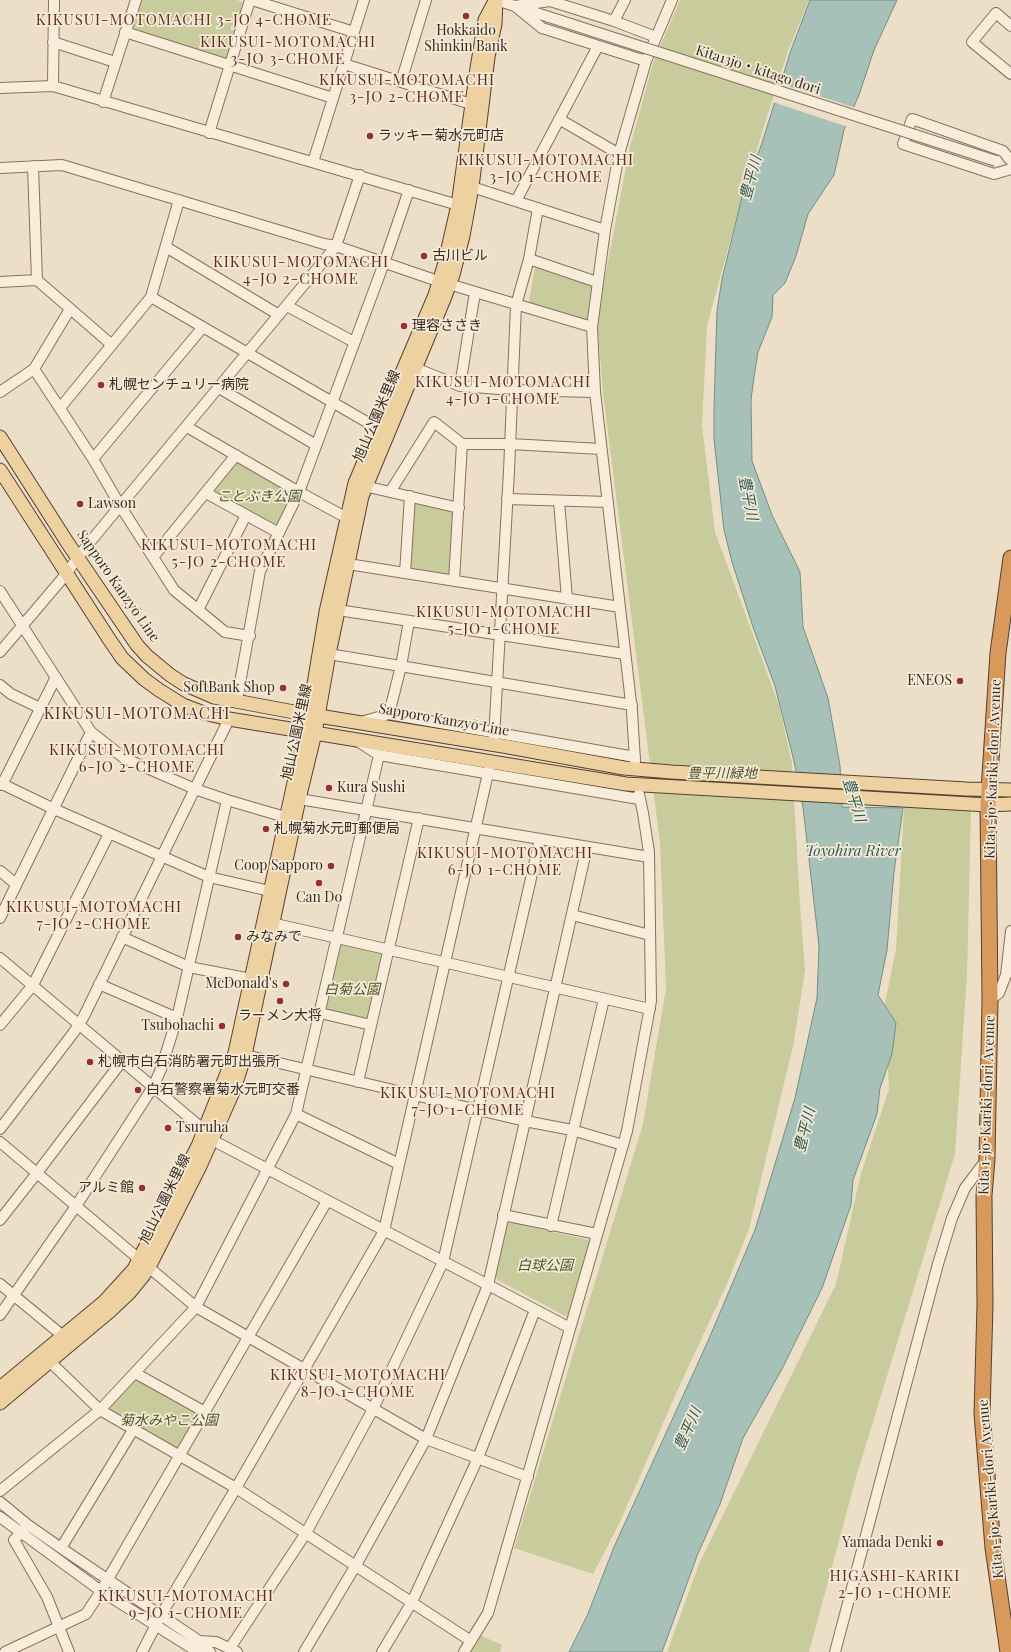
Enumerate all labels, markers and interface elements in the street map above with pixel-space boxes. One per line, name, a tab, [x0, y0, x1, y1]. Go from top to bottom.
district label: KIKUSUI-MOTOMACHI 3-JO 4-CHOME	[36, 11, 332, 29]
marker: Hokkaido Shinkin Bank	[461, 11, 471, 21]
place label: Hokkaido Shinkin Bank	[424, 23, 508, 56]
district label: KIKUSUI-MOTOMACHI 3-JO 3-CHOME	[200, 33, 376, 68]
street label: Kita13jo・kitago dori	[694, 42, 822, 98]
district label: KIKUSUI-MOTOMACHI 3-JO 2-CHOME	[319, 71, 495, 106]
place label: ラッキー菊水元町店	[378, 128, 504, 144]
marker: ラッキー菊水元町店	[365, 131, 375, 141]
district label: KIKUSUI-MOTOMACHI 3-JO 1-CHOME	[458, 151, 634, 186]
water label: 豊平川	[736, 154, 766, 202]
place label: 古川ビル	[432, 248, 488, 264]
marker: 古川ビル	[419, 251, 429, 261]
district label: KIKUSUI-MOTOMACHI 4-JO 2-CHOME	[213, 253, 389, 288]
place label: 理容ささき	[412, 318, 482, 334]
marker: 理容ささき	[399, 321, 409, 331]
street label: 旭山公園米里線	[350, 368, 404, 464]
district label: KIKUSUI-MOTOMACHI 4-JO 1-CHOME	[415, 373, 591, 408]
place label: 札幌センチュリー病院	[109, 377, 249, 393]
marker: 札幌センチュリー病院	[96, 380, 106, 390]
water label: 豊平川	[735, 474, 761, 522]
park label: ことぶき公園	[217, 489, 301, 505]
place label: Lawson	[88, 496, 136, 512]
marker: Lawson	[75, 499, 85, 509]
street label: Sapporo Kanzyō Line	[73, 527, 163, 645]
district label: KIKUSUI-MOTOMACHI 5-JO 2-CHOME	[141, 536, 317, 571]
district label: KIKUSUI-MOTOMACHI 5-JO 1-CHOME	[416, 603, 592, 638]
place label: ENEOS	[907, 673, 952, 689]
marker: ENEOS	[955, 676, 965, 686]
street label: Kita 1-jo･Kariki-dori Avenue	[981, 679, 1005, 859]
place label: SoftBank Shop	[183, 680, 275, 696]
street label: 旭山公園米里線	[279, 682, 315, 782]
marker: SoftBank Shop	[278, 683, 288, 693]
street label: Sapporo Kanzyō Line	[377, 700, 511, 740]
district label: KIKUSUI-MOTOMACHI	[44, 704, 230, 724]
district label: KIKUSUI-MOTOMACHI 6-JO 2-CHOME	[49, 741, 225, 776]
park label: 豊平川緑地	[687, 766, 757, 782]
water label: 豊平川	[839, 776, 869, 824]
place label: Kura Sushi	[337, 780, 405, 796]
marker: Kura Sushi	[324, 783, 334, 793]
place label: 札幌菊水元町郵便局	[274, 821, 400, 837]
marker: 札幌菊水元町郵便局	[261, 824, 271, 834]
water label: Toyohira River	[805, 842, 901, 860]
district label: KIKUSUI-MOTOMACHI 6-JO 1-CHOME	[417, 844, 593, 879]
place label: Coop Sapporo	[234, 858, 323, 874]
marker: Coop Sapporo	[326, 861, 336, 871]
marker: Can Do	[314, 878, 324, 888]
place label: Can Do	[296, 890, 342, 906]
district label: KIKUSUI-MOTOMACHI 7-JO 2-CHOME	[6, 898, 182, 933]
place label: みなみで	[246, 929, 302, 945]
marker: みなみで	[233, 932, 243, 942]
place label: McDonald's	[205, 976, 278, 992]
marker: McDonald's	[281, 979, 291, 989]
park label: 白菊公園	[324, 982, 380, 998]
marker: ラーメン大将	[275, 996, 285, 1006]
place label: ラーメン大将	[238, 1008, 322, 1024]
street label: Kita 1-jo･Kariki-dori Avenue	[975, 1015, 999, 1195]
place label: Tsubohachi	[141, 1018, 214, 1034]
marker: Tsubohachi	[217, 1021, 227, 1031]
place label: 札幌市白石消防署元町出張所	[98, 1054, 280, 1070]
marker: 札幌市白石消防署元町出張所	[85, 1057, 95, 1067]
place label: 白石警察署菊水元町交番	[146, 1082, 300, 1098]
district label: KIKUSUI-MOTOMACHI 7-JO 1-CHOME	[380, 1084, 556, 1119]
marker: 白石警察署菊水元町交番	[133, 1085, 143, 1095]
water label: 豊平川	[791, 1106, 819, 1154]
place label: Tsuruha	[176, 1120, 228, 1136]
marker: Tsuruha	[163, 1123, 173, 1133]
street label: 旭山公園米里線	[136, 1151, 194, 1247]
place label: アルミ館	[78, 1180, 134, 1196]
marker: アルミ館	[137, 1183, 147, 1193]
park label: 白球公園	[517, 1258, 573, 1274]
district label: KIKUSUI-MOTOMACHI 8-JO 1-CHOME	[270, 1366, 446, 1401]
street label: Kita 1-jo･Kariki-dori Avenue	[975, 1399, 1007, 1579]
water label: 豊平川	[671, 1405, 705, 1453]
park label: 菊水みやこ公園	[120, 1413, 218, 1429]
place label: Yamada Denki	[842, 1535, 932, 1551]
marker: Yamada Denki	[935, 1538, 945, 1548]
district label: HIGASHI-KARIKI 2-JO 1-CHOME	[830, 1567, 960, 1602]
district label: KIKUSUI-MOTOMACHI 9-JO 1-CHOME	[98, 1587, 274, 1622]

